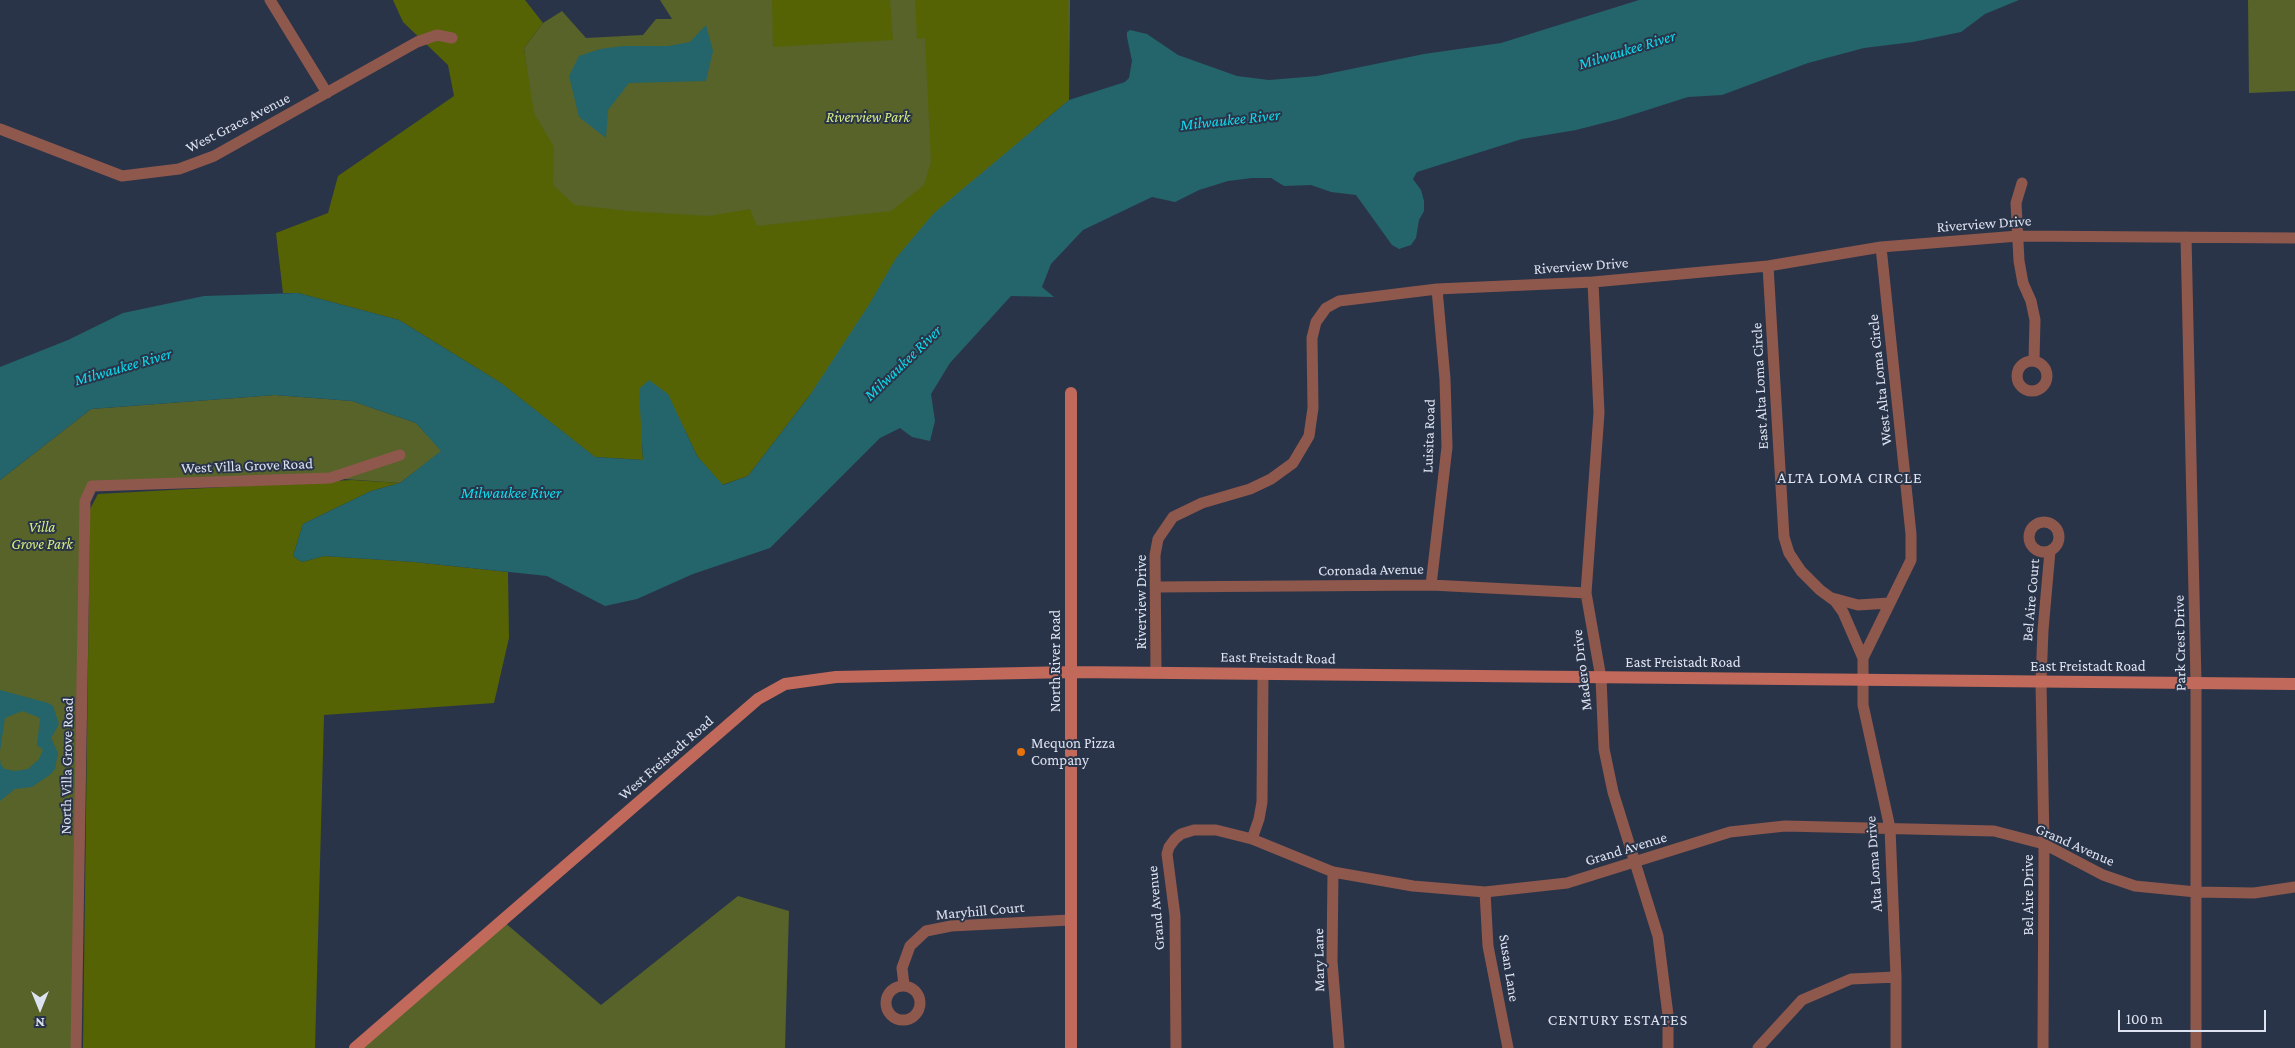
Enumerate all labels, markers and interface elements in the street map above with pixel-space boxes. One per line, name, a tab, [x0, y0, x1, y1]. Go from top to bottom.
water label: Milwaukee River	[1576, 26, 1678, 74]
street label: West Grace Avenue	[183, 89, 293, 157]
water label: Milwaukee River	[1179, 105, 1281, 135]
park label: Riverview Park	[826, 108, 910, 126]
street label: Riverview Drive	[1936, 212, 2032, 236]
street label: Riverview Drive	[1533, 254, 1629, 278]
street label: West Alta Loma Circle	[1864, 314, 1896, 446]
water label: Milwaukee River	[860, 321, 946, 405]
street label: East Alta Loma Circle	[1748, 322, 1772, 450]
water label: Milwaukee River	[72, 344, 174, 390]
street label: Luisita Road	[1419, 399, 1439, 473]
street label: West Villa Grove Road	[181, 455, 313, 477]
district label: ALTA LOMA CIRCLE	[1775, 468, 1925, 488]
water label: Milwaukee River	[461, 483, 561, 503]
park label: Villa Grove Park	[11, 518, 73, 553]
street label: Riverview Drive	[1132, 555, 1150, 649]
street label: Bel Aire Court	[2018, 558, 2044, 642]
street label: Coronada Avenue	[1318, 560, 1424, 580]
street label: Park Crest Drive	[2170, 595, 2190, 691]
street label: North River Road	[1046, 610, 1064, 712]
street label: Madero Drive	[1568, 628, 1596, 712]
street label: East Freistadt Road	[1220, 648, 1336, 668]
street label: East Freistadt Road	[1625, 653, 1741, 671]
street label: East Freistadt Road	[2030, 657, 2146, 675]
street label: North Villa Grove Road	[57, 697, 77, 835]
street label: West Freistadt Road	[615, 712, 717, 804]
place label: Mequon Pizza Company	[1031, 734, 1115, 769]
marker: Mequon Pizza Company	[1015, 746, 1027, 758]
street label: Alta Loma Drive	[1862, 815, 1886, 913]
street label: Grand Avenue	[2033, 820, 2117, 870]
street label: Grand Avenue	[1583, 828, 1669, 870]
street label: Bel Aire Drive	[2019, 854, 2037, 936]
street label: Grand Avenue	[1143, 865, 1169, 951]
street label: Maryhill Court	[935, 898, 1025, 924]
street label: Mary Lane	[1309, 928, 1329, 992]
street label: Susan Lane	[1495, 933, 1523, 1003]
north arrow	[15, 983, 65, 1033]
scale bar	[2120, 1000, 2268, 1032]
district label: CENTURY ESTATES	[1546, 1010, 1690, 1030]
text: 100 m	[2126, 1011, 2163, 1027]
text: N	[35, 1015, 45, 1031]

